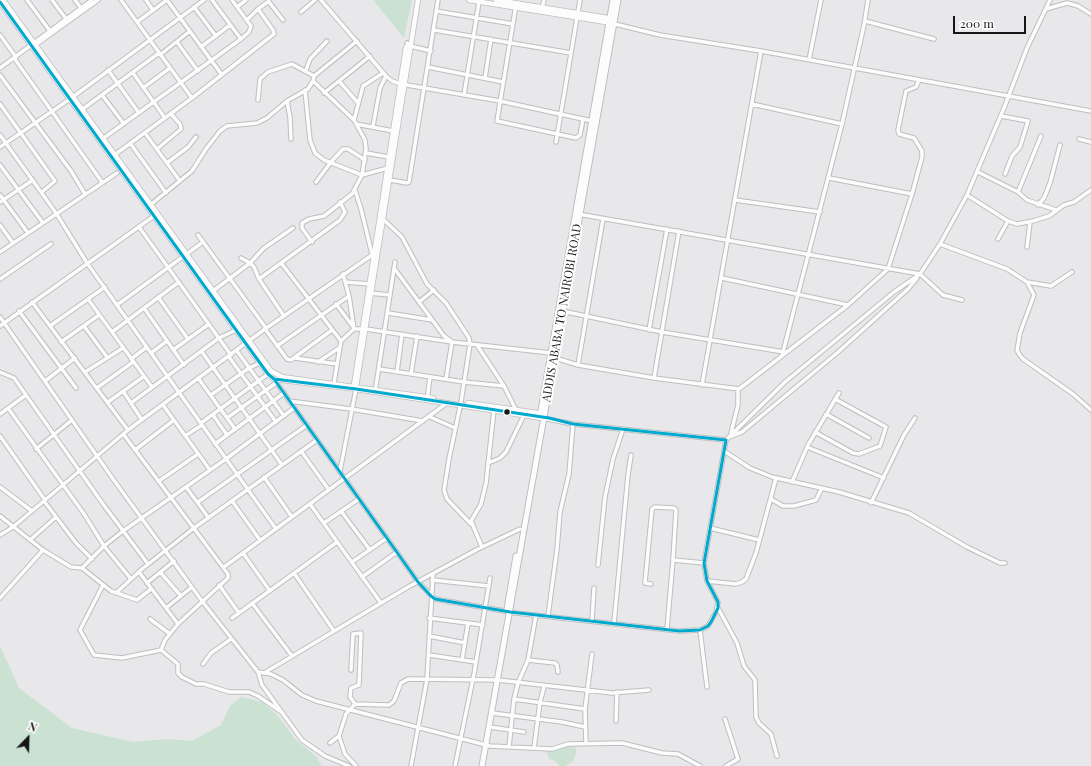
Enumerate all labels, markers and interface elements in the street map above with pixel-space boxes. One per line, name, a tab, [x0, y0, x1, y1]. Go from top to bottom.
scale bar	[955, 8, 1028, 34]
text: 200 m	[960, 15, 994, 31]
street label: ADDIS ABABA TO NAIROBI ROAD	[539, 223, 585, 403]
unlabelled marker	[502, 407, 512, 417]
north arrow	[8, 718, 48, 758]
text: N	[26, 718, 39, 735]

